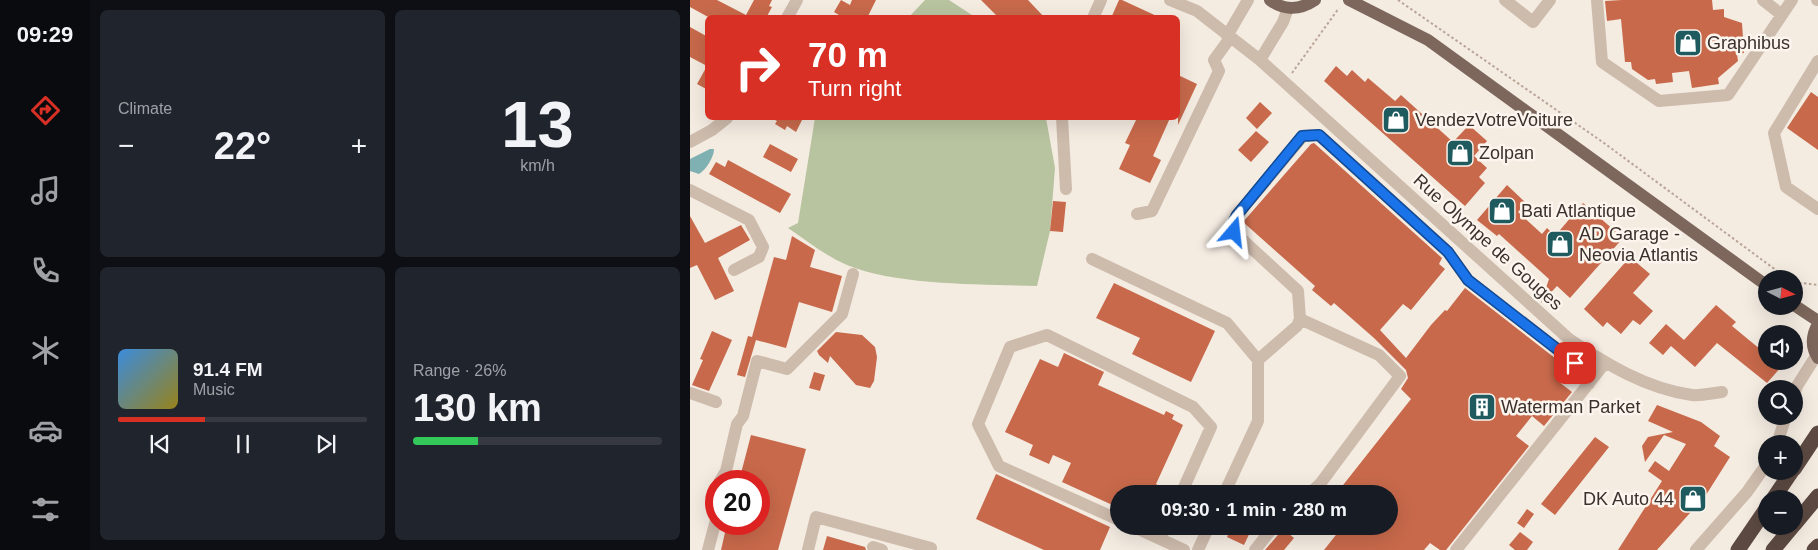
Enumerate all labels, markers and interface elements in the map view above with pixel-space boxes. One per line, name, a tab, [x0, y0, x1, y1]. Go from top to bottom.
text: 09:29	[17, 22, 73, 47]
shop icon: Graphibus	[1673, 28, 1703, 58]
place label: Graphibus	[1707, 33, 1790, 53]
icon: right	[725, 35, 790, 100]
text: 70 m	[808, 35, 888, 74]
text: Turn right	[808, 76, 901, 101]
text: 13	[501, 88, 574, 161]
icon: directions	[28, 93, 63, 128]
text: Climate	[118, 100, 172, 117]
shop icon: VendezVotreVoiture	[1381, 105, 1411, 135]
place label: VendezVotreVoiture	[1415, 110, 1573, 130]
text: 22°	[214, 125, 271, 167]
text: −	[118, 130, 134, 161]
text: +	[351, 130, 367, 161]
shop icon: Zolpan	[1445, 138, 1475, 168]
place label: Zolpan	[1479, 143, 1534, 163]
text: km/h	[520, 157, 555, 174]
street label: Rue Olympe de Gouges	[1410, 170, 1566, 314]
icon: music	[28, 173, 63, 208]
shop icon: Bati Atlantique	[1487, 196, 1517, 226]
place label: Bati Atlantique	[1521, 201, 1636, 221]
position arrow	[1207, 205, 1259, 257]
place label: AD Garage - Neovia Atlantis	[1579, 224, 1698, 265]
shop icon: AD Garage - Neovia Atlantis	[1545, 229, 1575, 259]
icon: phone	[28, 253, 63, 288]
north arrow	[1758, 270, 1802, 315]
map controls	[1758, 270, 1803, 535]
button: sound	[1758, 325, 1803, 370]
icon: climate	[28, 333, 63, 368]
pin	[1554, 342, 1596, 384]
icon: arrive	[1561, 349, 1589, 377]
text: 91.4 FM	[193, 359, 263, 380]
text: Range · 26%	[413, 362, 506, 379]
button: search	[1758, 380, 1803, 425]
text: Music	[193, 381, 235, 398]
text: 130 km	[413, 387, 542, 429]
building icon: Waterman Parket	[1467, 392, 1497, 422]
place label: Waterman Parket	[1501, 397, 1640, 417]
icon: car	[28, 413, 63, 448]
icon: previous	[146, 430, 174, 458]
icon: pause	[229, 430, 257, 458]
icon: next	[312, 430, 340, 458]
button: +	[1758, 435, 1803, 480]
speed limit sign: 20	[705, 470, 770, 535]
shop icon: DK Auto 44	[1678, 484, 1708, 514]
place label: DK Auto 44	[1583, 489, 1674, 509]
button: −	[1758, 490, 1803, 535]
icon: filters	[28, 492, 63, 527]
text: 09:30 · 1 min · 280 m	[1161, 499, 1347, 520]

